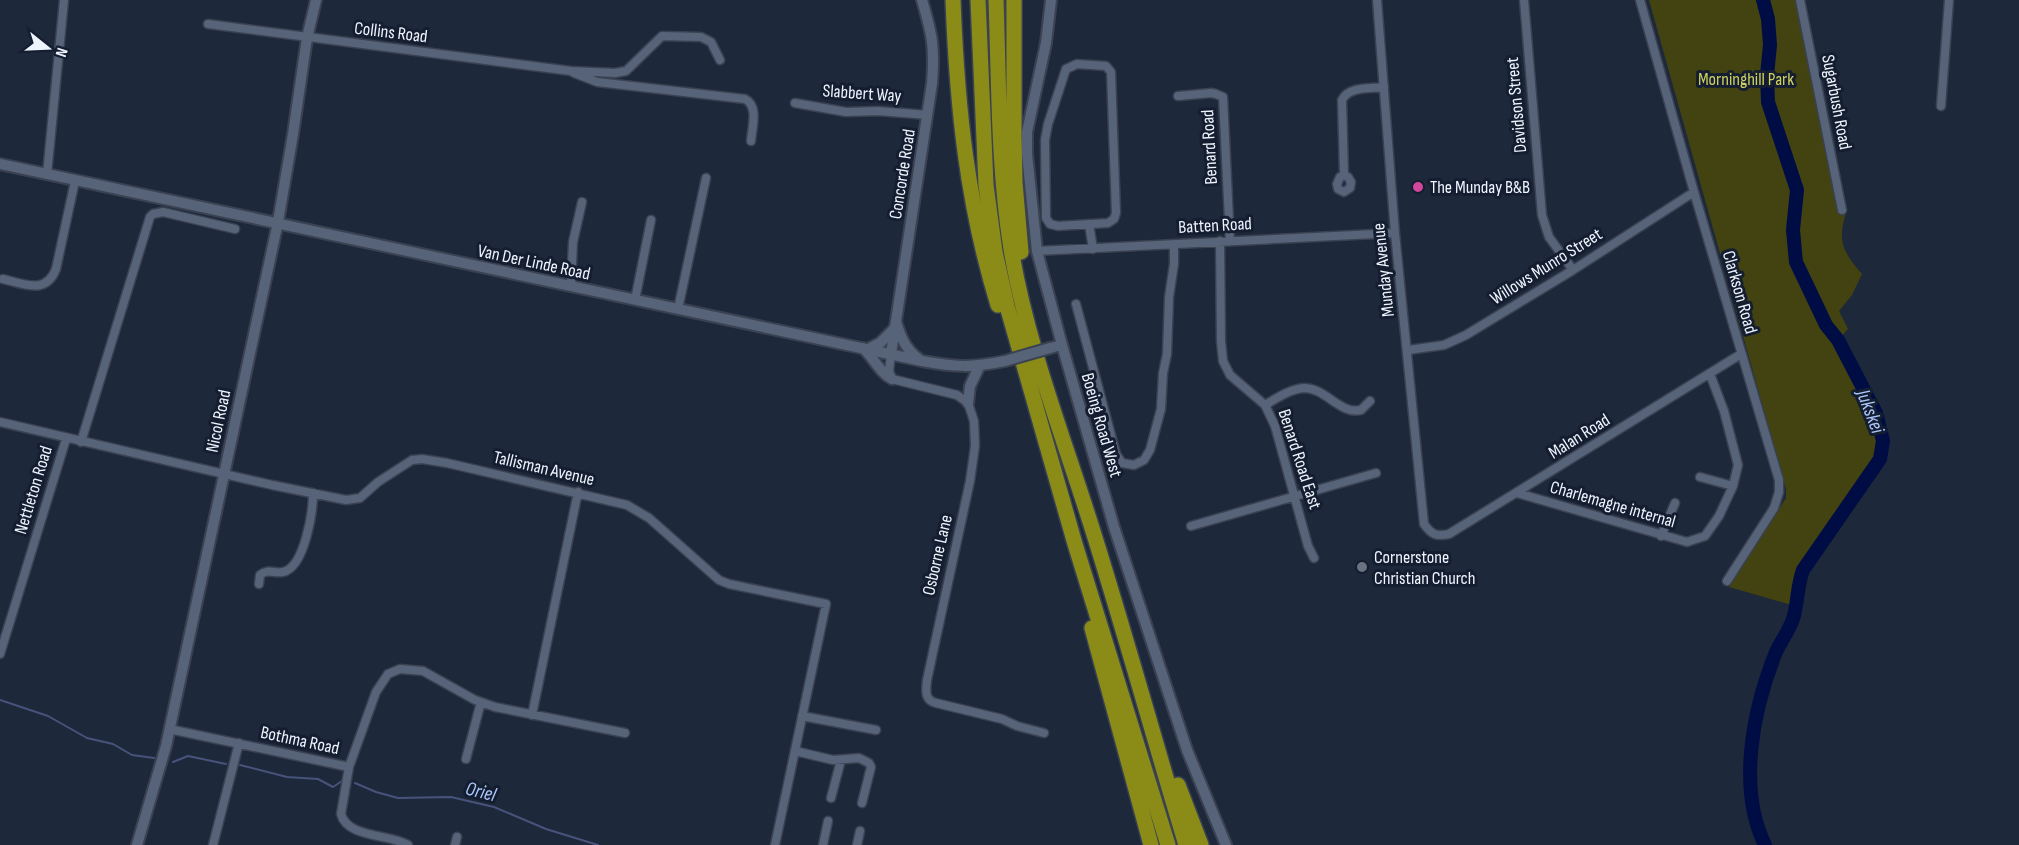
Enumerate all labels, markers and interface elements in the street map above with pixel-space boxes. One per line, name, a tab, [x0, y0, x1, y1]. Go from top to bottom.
north arrow	[18, 18, 78, 78]
street label: Collins Road	[353, 18, 429, 47]
text: N	[50, 45, 71, 59]
street label: Sugarbush Road	[1817, 53, 1856, 151]
street label: Davidson Street	[1502, 56, 1531, 154]
park label: Morninghill Park	[1698, 69, 1794, 90]
street label: Slabbert Way	[822, 80, 902, 107]
street label: Benard Road	[1197, 109, 1222, 185]
street label: Concorde Road	[885, 128, 920, 221]
place label: The Munday B&B	[1430, 177, 1530, 198]
marker: The Munday B&B	[1411, 180, 1425, 194]
street label: Batten Road	[1178, 213, 1252, 238]
street label: Munday Avenue	[1368, 222, 1399, 318]
street label: Willows Munro Street	[1487, 223, 1606, 309]
street label: Van Der Linde Road	[476, 240, 592, 285]
street label: Clarkson Road	[1718, 248, 1761, 336]
street label: Boeing Road West	[1077, 371, 1127, 480]
water label: Jukskei	[1850, 385, 1890, 438]
street label: Nicol Road	[202, 388, 235, 454]
street label: Benard Road East	[1273, 406, 1326, 512]
street label: Malan Road	[1545, 409, 1614, 463]
street label: Nettleton Road	[10, 443, 57, 537]
street label: Tallisman Avenue	[491, 447, 596, 490]
street label: Charlemagne internal	[1548, 477, 1678, 532]
street label: Osborne Lane	[918, 513, 957, 597]
place label: Cornerstone Christian Church	[1374, 547, 1475, 589]
marker: Cornerstone Christian Church	[1355, 560, 1369, 574]
street label: Bothma Road	[259, 722, 341, 759]
water label: Oriel	[463, 777, 500, 808]

